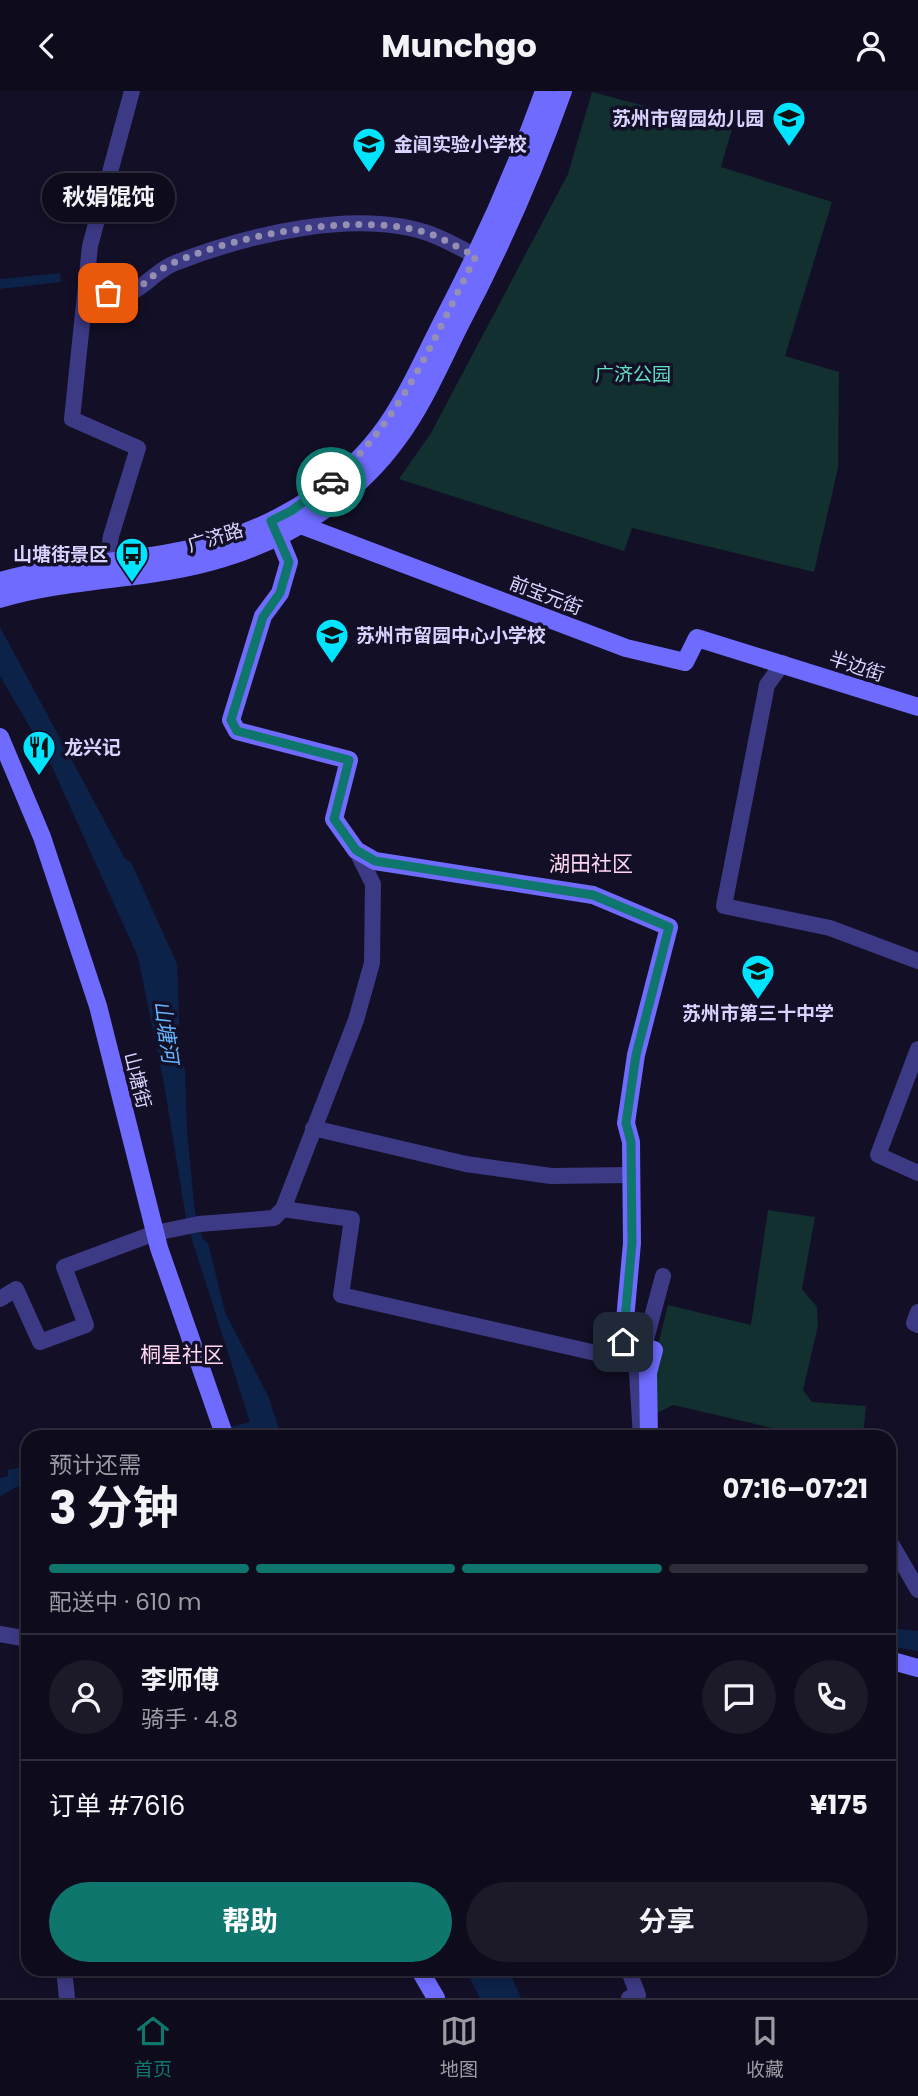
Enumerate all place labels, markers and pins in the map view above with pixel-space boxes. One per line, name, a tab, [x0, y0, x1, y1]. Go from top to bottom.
school or university icon: 苏州市留园幼儿园	[770, 99, 808, 148]
place label: 苏州市留园幼儿园	[612, 105, 764, 132]
school or university icon: 金阊实验小学校	[350, 125, 388, 174]
place label: 金阊实验小学校	[394, 131, 527, 158]
callout: 秋娟馄饨	[42, 174, 174, 223]
pin	[78, 263, 138, 323]
bus stop icon: 山塘街景区	[113, 535, 151, 584]
place label: 山塘街景区	[13, 541, 108, 568]
school or university icon: 苏州市留园中心小学校	[313, 616, 351, 665]
place label: 苏州市留园中心小学校	[356, 622, 546, 649]
restaurant icon: 龙兴记	[20, 728, 58, 777]
place label: 龙兴记	[64, 734, 121, 761]
school or university icon: 苏州市第三十中学	[739, 952, 777, 1001]
place label: 苏州市第三十中学	[682, 1000, 834, 1027]
pin	[593, 1312, 653, 1372]

